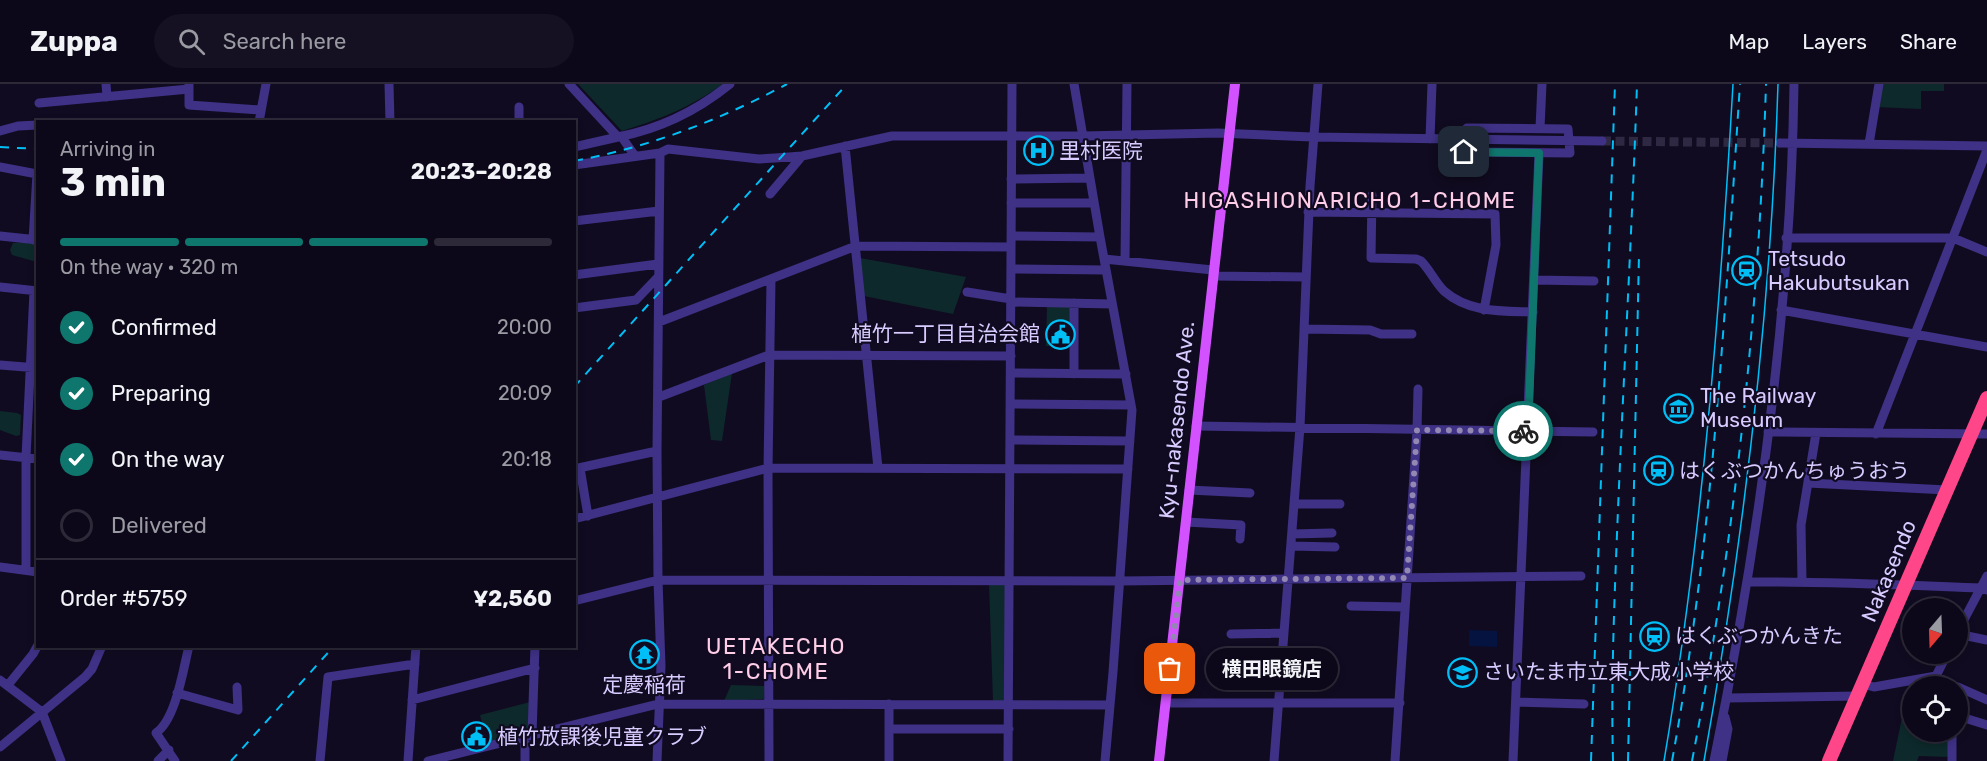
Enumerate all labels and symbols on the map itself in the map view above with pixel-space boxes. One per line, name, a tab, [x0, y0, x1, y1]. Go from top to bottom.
pin	[1438, 126, 1489, 177]
hospital icon: 里村医院	[1022, 135, 1054, 167]
place label: 里村医院	[1059, 138, 1143, 163]
district label: HIGASHIONARICHO 1-CHOME	[1184, 187, 1516, 214]
place label: Tetsudo Hakubutsukan	[1768, 246, 1910, 295]
station icon: Tetsudo Hakubutsukan	[1731, 255, 1763, 287]
public building icon: 植竹一丁目自治会館	[1045, 318, 1077, 350]
street label: Kyu-nakasendo Ave.	[1154, 320, 1199, 520]
place label: 植竹一丁目自治会館	[851, 321, 1040, 346]
place label: The Railway Museum	[1700, 383, 1817, 432]
museum icon: The Railway Museum	[1663, 392, 1695, 424]
courier	[1493, 401, 1553, 461]
station icon: はくぶつかんちゅうおう	[1642, 455, 1674, 487]
place label: はくぶつかんちゅうおう	[1679, 458, 1910, 483]
street label: Nakasendo	[1856, 516, 1921, 625]
north arrow	[1902, 598, 1968, 664]
station icon: はくぶつかんきた	[1638, 620, 1670, 652]
place label: はくぶつかんきた	[1675, 623, 1843, 648]
district label: UETAKECHO 1-CHOME	[706, 633, 846, 685]
temple icon: 定慶稲荷	[628, 638, 660, 670]
pin	[1144, 643, 1195, 694]
callout: 横田眼鏡店	[1206, 648, 1338, 690]
school or university icon: さいたま市立東大成小学校	[1446, 656, 1478, 688]
place label: さいたま市立東大成小学校	[1483, 659, 1734, 684]
place label: 定慶稲荷	[602, 672, 686, 697]
public building icon: 植竹放課後児童クラブ	[460, 721, 492, 753]
place label: 植竹放課後児童クラブ	[497, 724, 707, 749]

